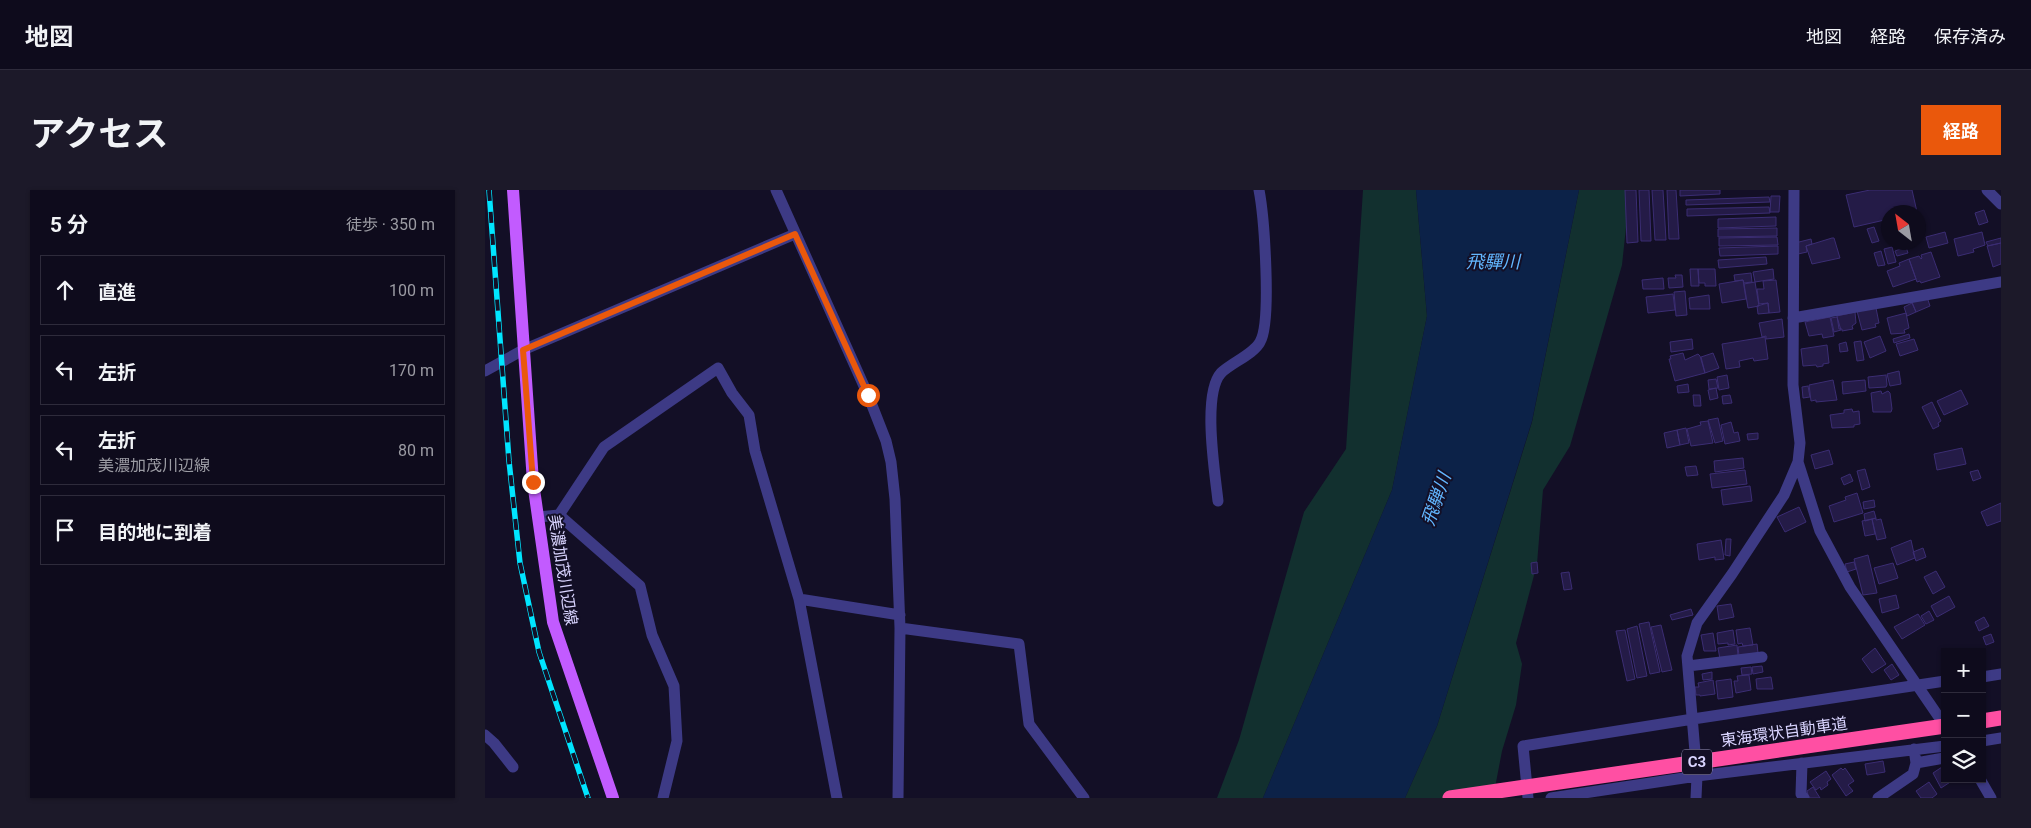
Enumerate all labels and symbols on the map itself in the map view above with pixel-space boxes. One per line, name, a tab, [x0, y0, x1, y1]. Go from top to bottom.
north arrow	[1881, 205, 1926, 250]
water label: 飛驒川	[1466, 251, 1522, 272]
route start	[857, 384, 880, 407]
water label: 飛騨川	[1417, 468, 1455, 528]
route end	[522, 471, 545, 494]
street label: 美濃加茂川辺線	[545, 513, 581, 627]
street label: 東海環状自動車道	[1719, 714, 1849, 750]
road number: C3	[1682, 750, 1712, 774]

